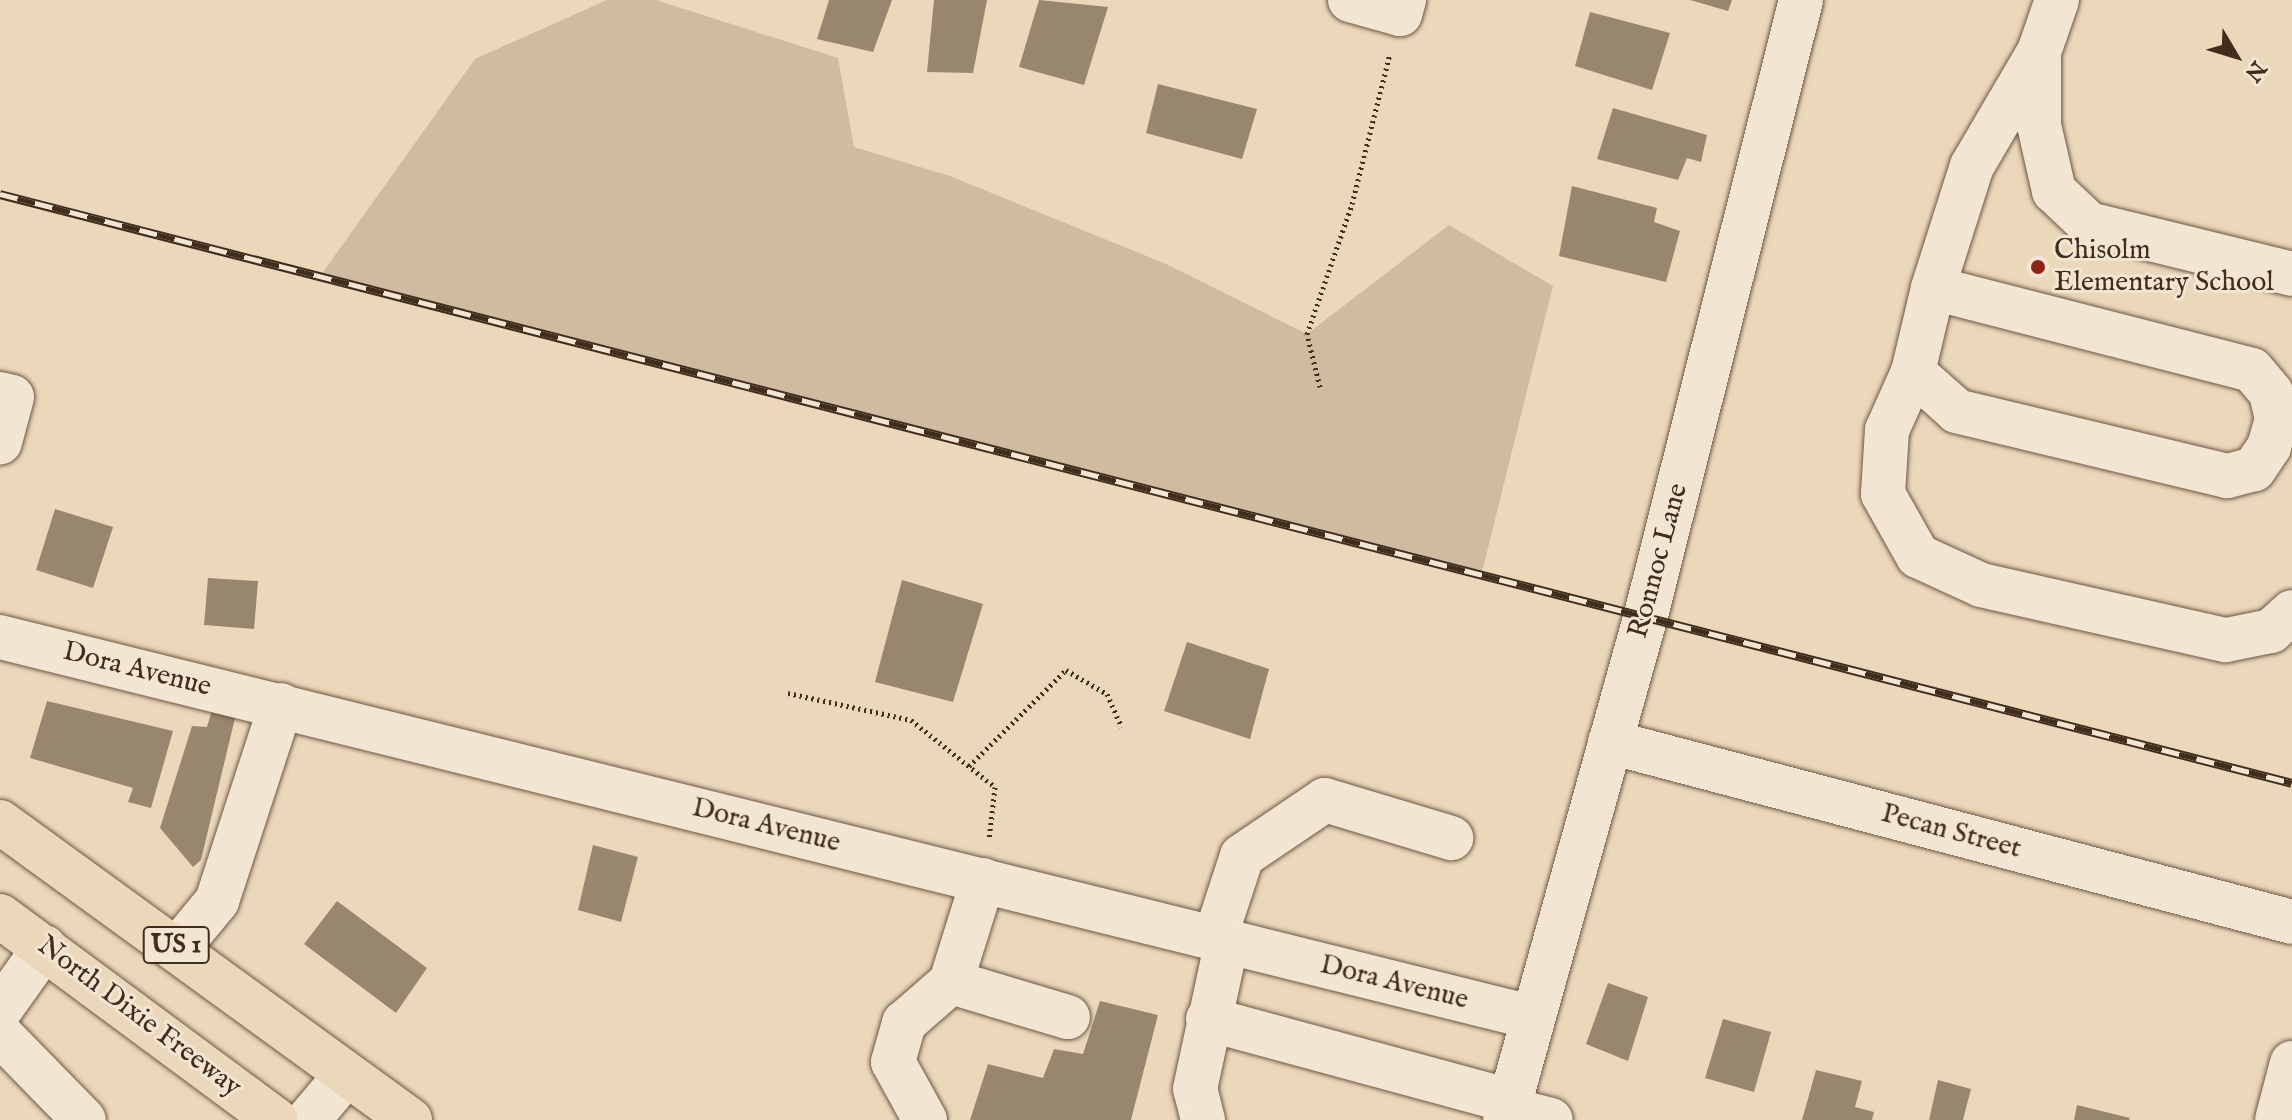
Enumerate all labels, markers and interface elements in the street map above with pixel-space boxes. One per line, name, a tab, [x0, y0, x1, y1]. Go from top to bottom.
north arrow	[2196, 16, 2276, 96]
text: N	[2238, 55, 2272, 87]
place label: Chisolm Elementary School	[2054, 234, 2274, 300]
marker: Chisolm Elementary School	[2029, 258, 2047, 276]
street label: Ronnoc Lane	[1622, 480, 1696, 642]
street label: Dora Avenue	[59, 635, 215, 705]
street label: Dora Avenue	[688, 791, 844, 861]
street label: Pecan Street	[1877, 797, 2025, 867]
road number: US 1	[142, 923, 210, 967]
street label: North Dixie Freeway	[30, 929, 248, 1105]
street label: Dora Avenue	[1316, 948, 1472, 1018]

